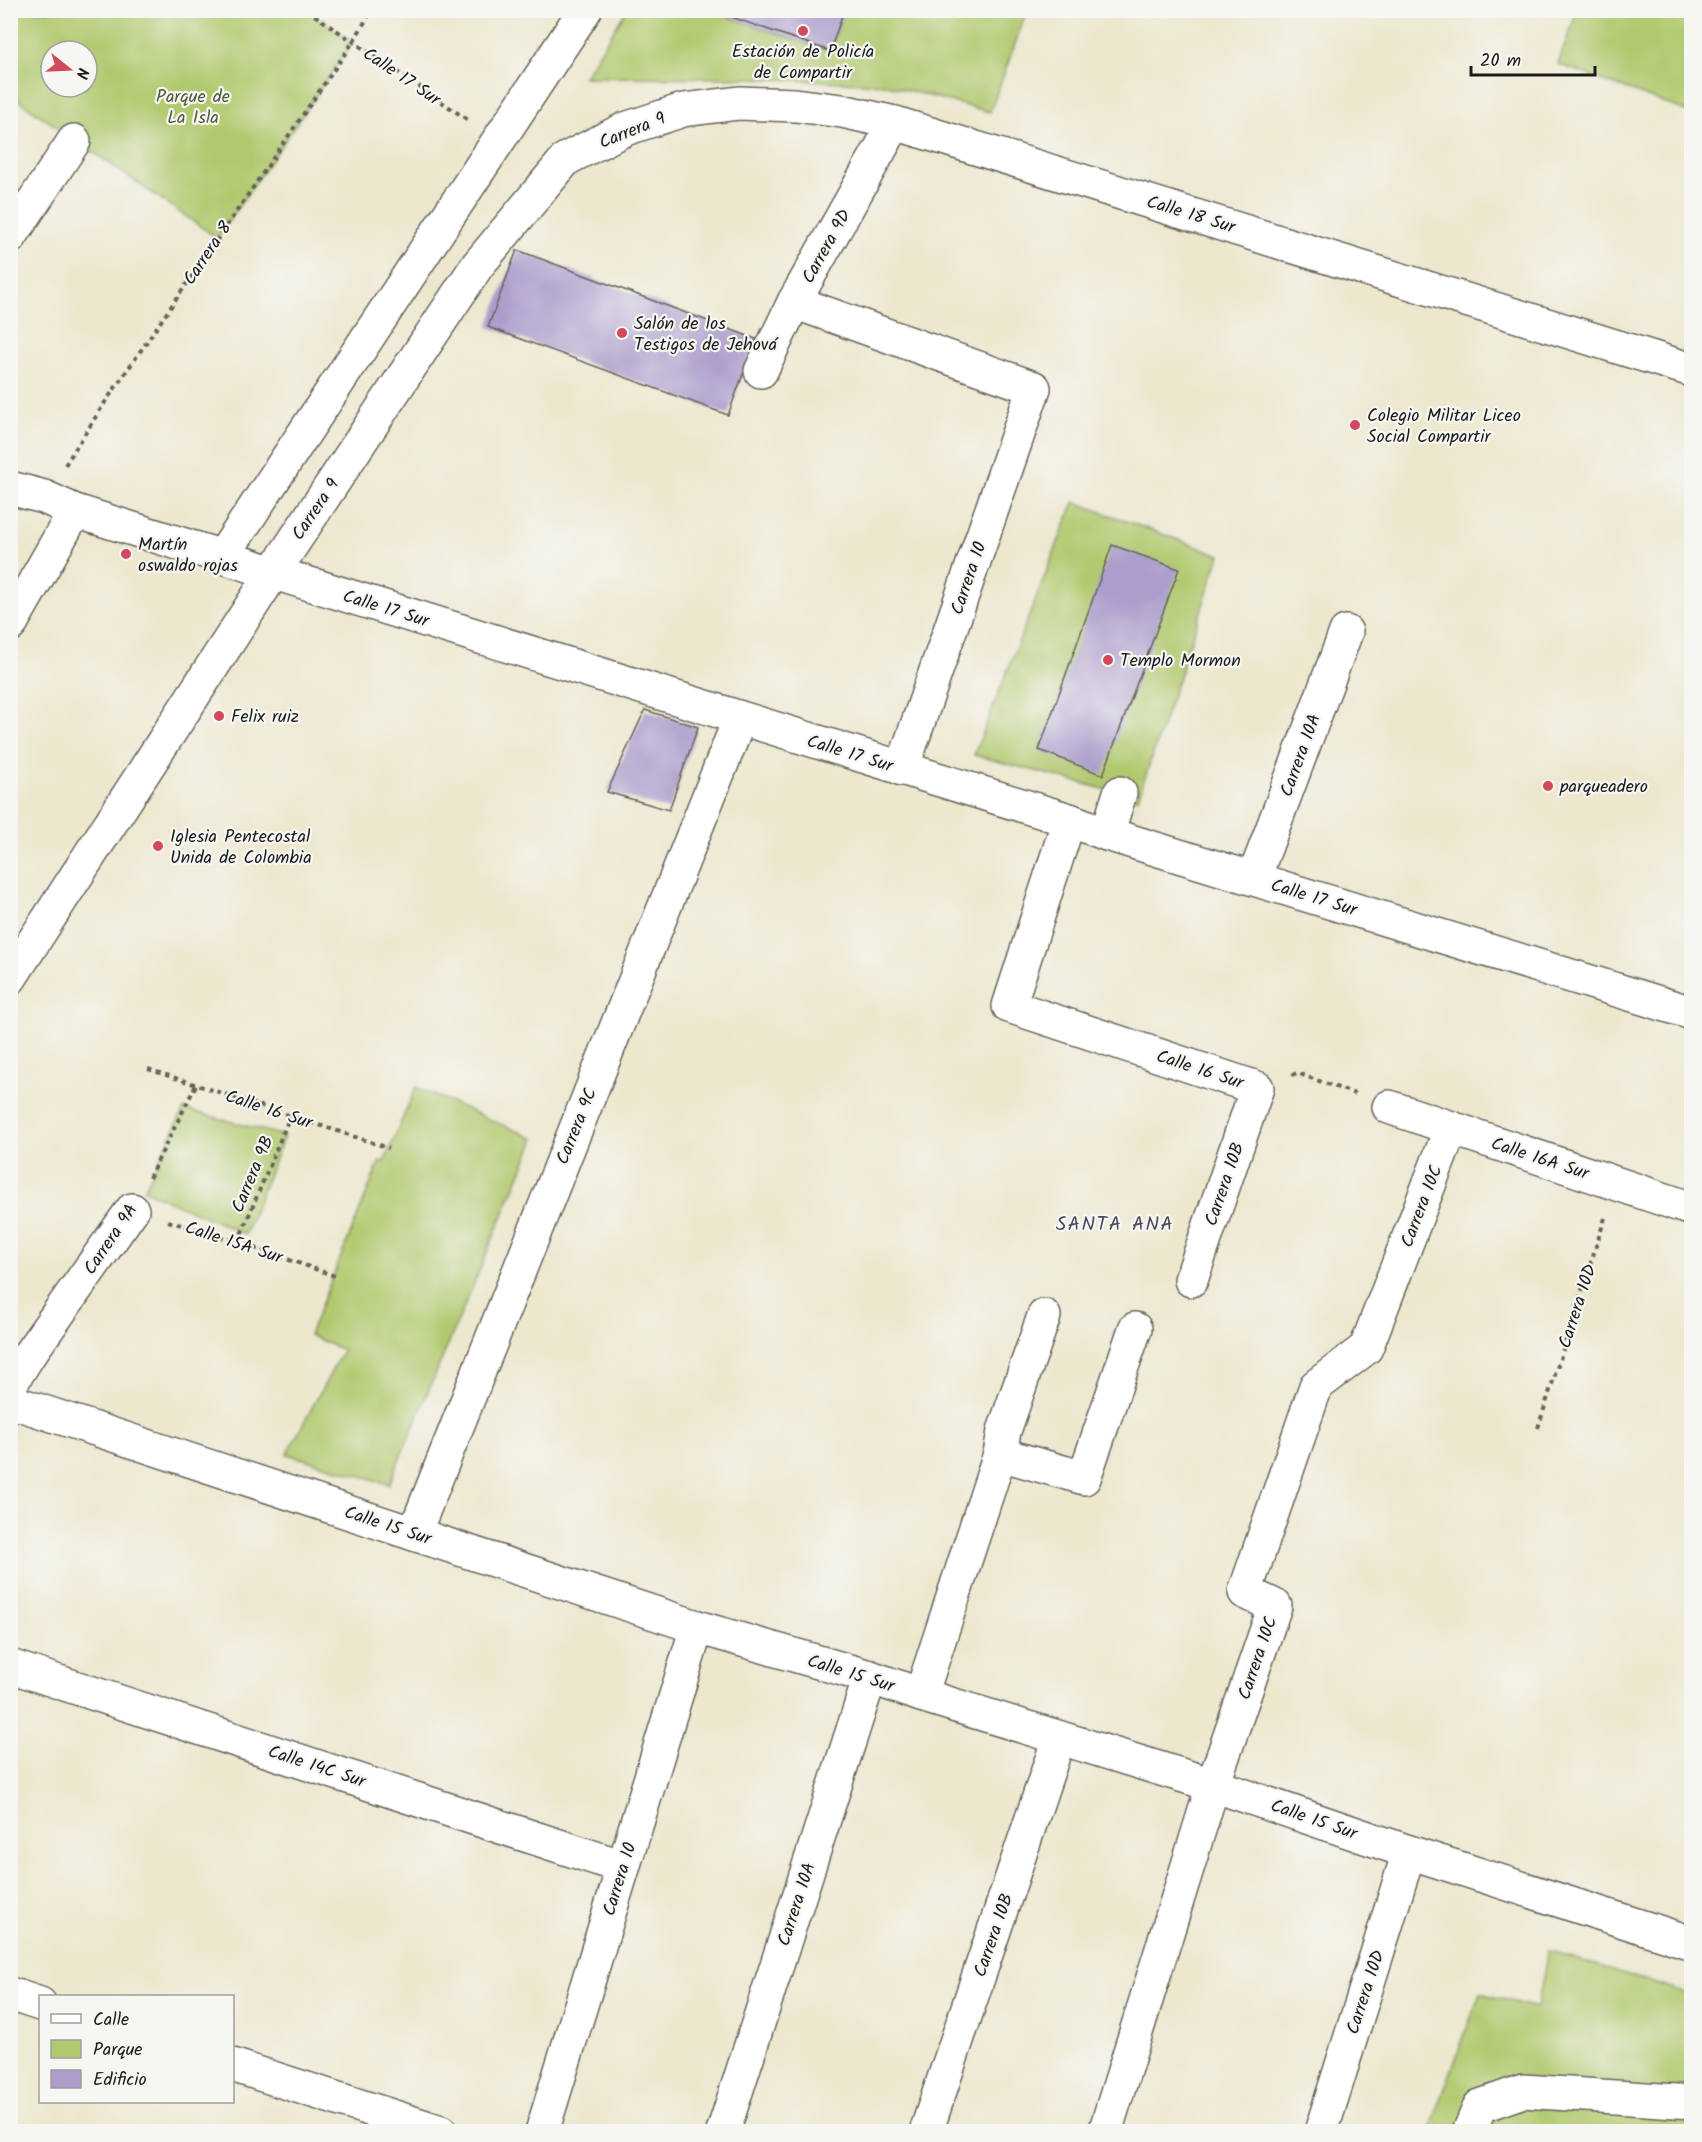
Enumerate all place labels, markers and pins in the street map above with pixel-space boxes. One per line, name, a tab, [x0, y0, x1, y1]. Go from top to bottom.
marker: Estación de Policía de Compartir	[796, 24, 810, 38]
place label: Estación de Policía de Compartir	[732, 38, 874, 88]
place label: Salón de los Testigos de Jehová	[634, 310, 778, 360]
marker: Salón de los Testigos de Jehová	[615, 326, 629, 340]
place label: Colegio Militar Liceo Social Compartir	[1367, 402, 1521, 452]
marker: Colegio Militar Liceo Social Compartir	[1348, 418, 1362, 432]
place label: Martín oswaldo rojas	[138, 531, 238, 581]
marker: Martín oswaldo rojas	[119, 547, 133, 561]
place label: Templo Mormon	[1120, 647, 1241, 676]
marker: Templo Mormon	[1101, 653, 1115, 667]
place label: Felix ruiz	[231, 703, 299, 732]
marker: Felix ruiz	[212, 709, 226, 723]
place label: parqueadero	[1559, 773, 1648, 802]
marker: parqueadero	[1541, 779, 1555, 793]
place label: Iglesia Pentecostal Unida de Colombia	[170, 823, 312, 873]
marker: Iglesia Pentecostal Unida de Colombia	[151, 839, 165, 853]

